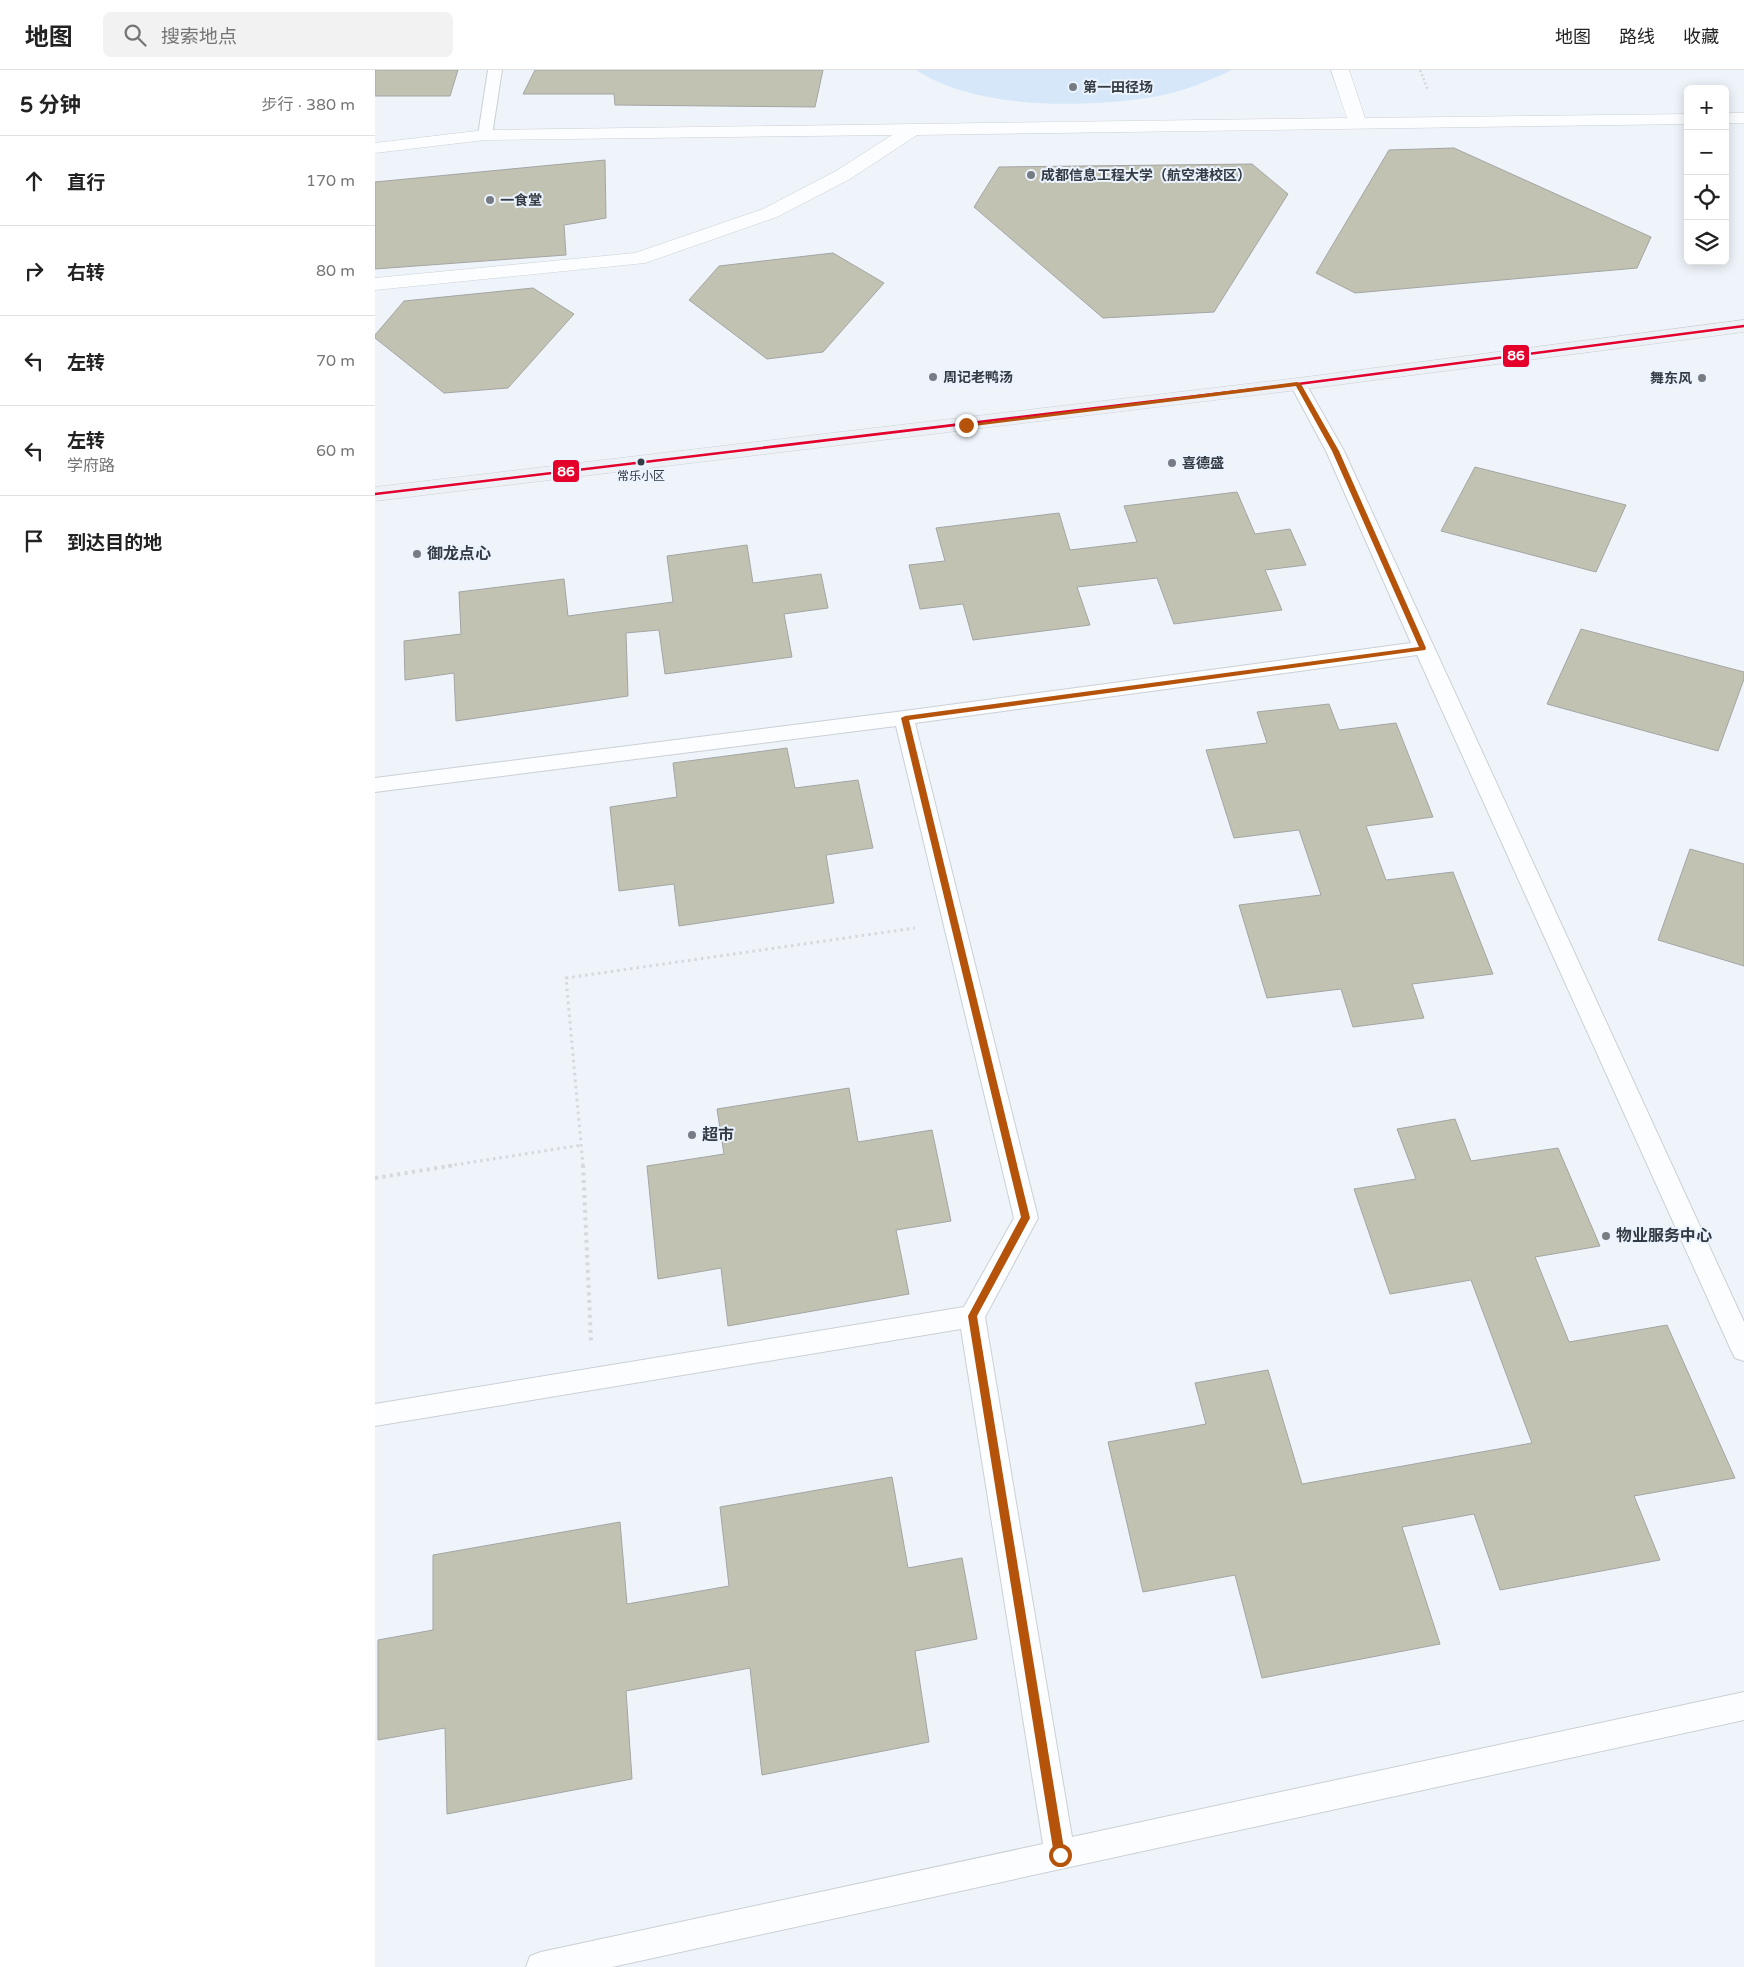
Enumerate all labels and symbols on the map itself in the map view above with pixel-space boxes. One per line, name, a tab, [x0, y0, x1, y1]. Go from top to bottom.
place label: 第一田径场	[1083, 79, 1153, 96]
marker: 第一田径场	[1067, 81, 1079, 93]
place label: 成都信息工程大学（航空港校区）	[1041, 167, 1251, 184]
marker: 成都信息工程大学（航空港校区）	[1025, 169, 1037, 181]
place label: 一食堂	[500, 192, 542, 209]
marker: 一食堂	[484, 194, 496, 206]
line badge: 86	[1502, 344, 1530, 368]
text: 86	[1507, 347, 1525, 364]
place label: 周记老鸭汤	[943, 369, 1013, 386]
place label: 舞东风	[1650, 370, 1692, 387]
marker: 周记老鸭汤	[927, 371, 939, 383]
marker: 舞东风	[1696, 372, 1708, 384]
route end	[955, 414, 978, 437]
place label: 喜德盛	[1182, 455, 1224, 472]
marker: 常乐小区	[636, 457, 646, 467]
marker: 喜德盛	[1166, 457, 1178, 469]
line badge: 86	[552, 459, 580, 483]
text: 86	[557, 463, 575, 480]
place label: 常乐小区	[617, 469, 665, 483]
place label: 御龙点心	[427, 544, 491, 564]
marker: 御龙点心	[411, 548, 423, 560]
place label: 超市	[702, 1125, 734, 1145]
marker: 超市	[686, 1129, 698, 1141]
place label: 物业服务中心	[1616, 1226, 1712, 1246]
marker: 物业服务中心	[1600, 1230, 1612, 1242]
route start	[1049, 1844, 1072, 1867]

